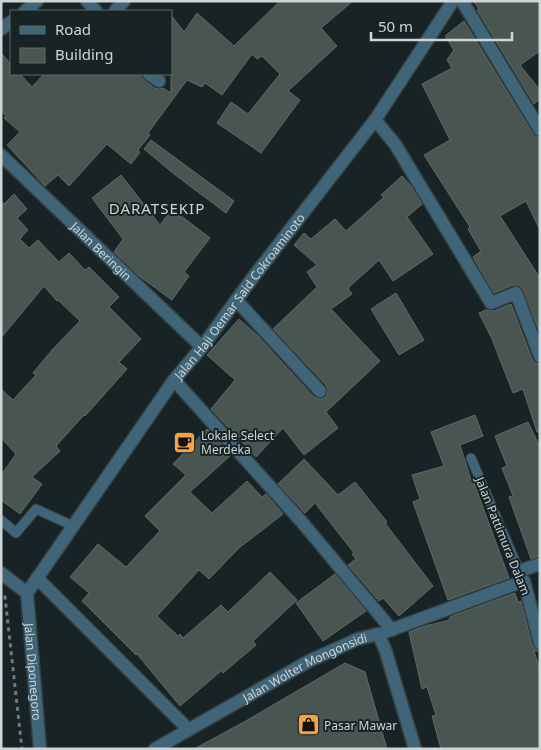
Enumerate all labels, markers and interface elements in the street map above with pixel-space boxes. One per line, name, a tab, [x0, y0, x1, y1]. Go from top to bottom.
legend	[10, 10, 172, 75]
scale bar	[371, 10, 512, 42]
text: 50 m	[378, 16, 413, 36]
text: Road	[55, 19, 91, 39]
text: Building	[55, 44, 113, 64]
district label: DARATSEKIP	[109, 198, 205, 218]
street label: Jalan Haji Oemar Said Cokroaminoto	[169, 210, 308, 384]
street label: Jalan Beringin	[67, 217, 136, 284]
place label: Lokale Select Merdeka	[201, 427, 275, 458]
cafe icon: Lokale Select Merdeka	[173, 430, 197, 454]
street label: Jalan Pattimura Dalam	[471, 474, 534, 598]
street label: Jalan Diponegoro	[21, 621, 46, 721]
street label: Jalan Wolter Mongonsidi	[239, 629, 369, 706]
shop icon: Pasar Mawar	[296, 713, 320, 737]
place label: Pasar Mawar	[324, 717, 397, 734]

